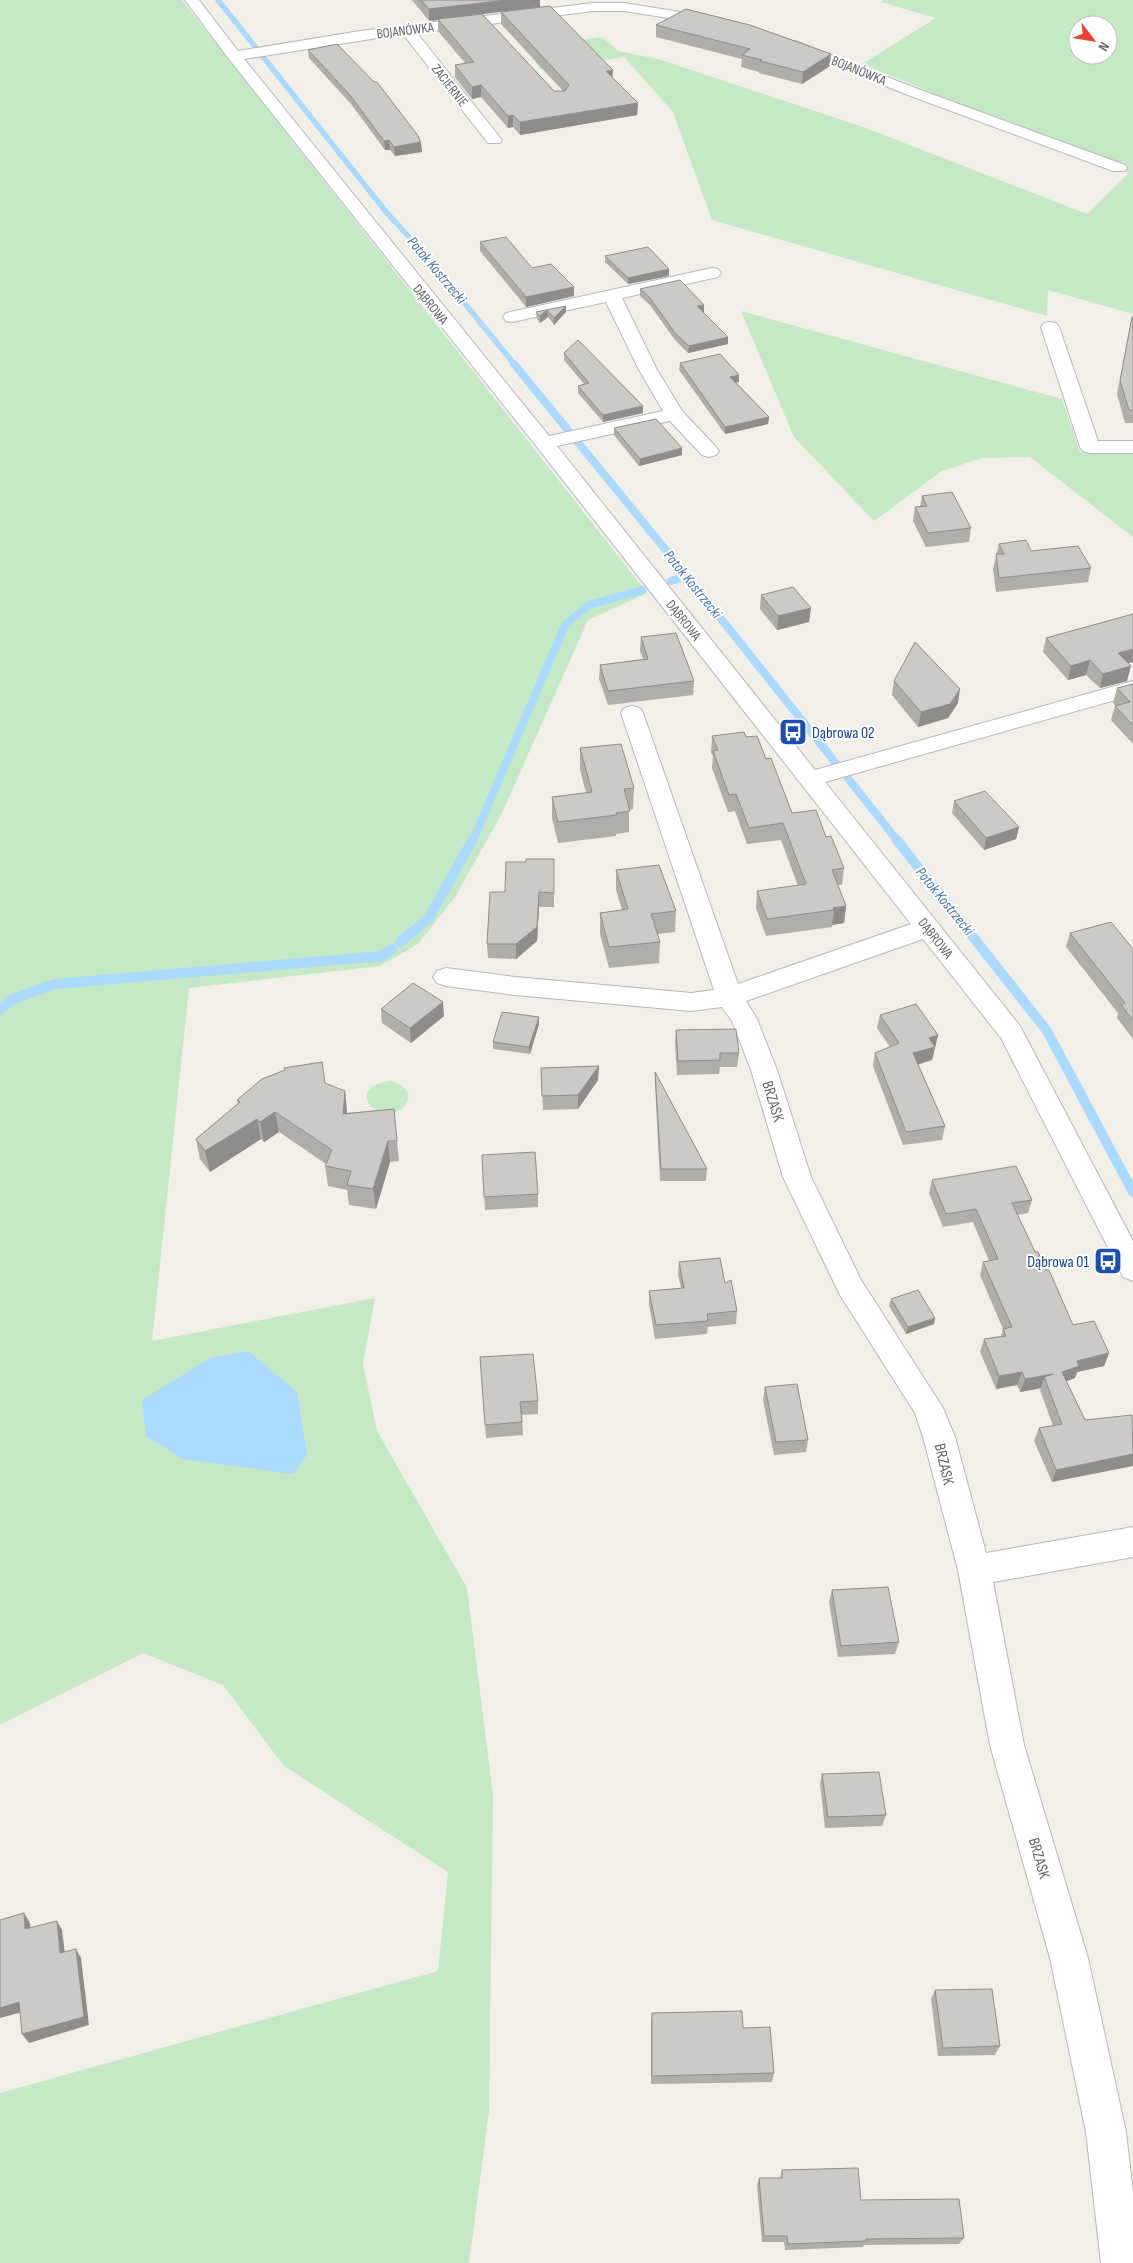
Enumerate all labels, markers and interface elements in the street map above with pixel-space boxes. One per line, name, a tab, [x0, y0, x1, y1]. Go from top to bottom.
north arrow	[1068, 15, 1118, 65]
street label: BOJANÓWKA	[376, 18, 436, 42]
text: N	[1095, 39, 1113, 54]
street label: BOJANÓWKA	[829, 52, 890, 89]
street label: ZACIERNIE	[428, 61, 472, 110]
water label: Potok Kostrzecki	[403, 233, 471, 309]
street label: DĄBROWA	[409, 281, 453, 329]
water label: Potok Kostrzecki	[659, 546, 727, 623]
street label: DĄBROWA	[662, 597, 705, 645]
bus stop icon: Dąbrowa 02	[778, 717, 808, 747]
place label: Dąbrowa 02	[812, 724, 875, 743]
water label: Potok Kostrzecki	[911, 863, 979, 940]
street label: DĄBROWA	[914, 915, 957, 963]
street label: BRZASK	[757, 1079, 788, 1125]
bus stop icon: Dąbrowa 01	[1093, 1246, 1123, 1276]
place label: Dąbrowa 01	[1027, 1253, 1089, 1272]
street label: BRZASK	[930, 1442, 958, 1488]
street label: BRZASK	[1024, 1836, 1054, 1882]

